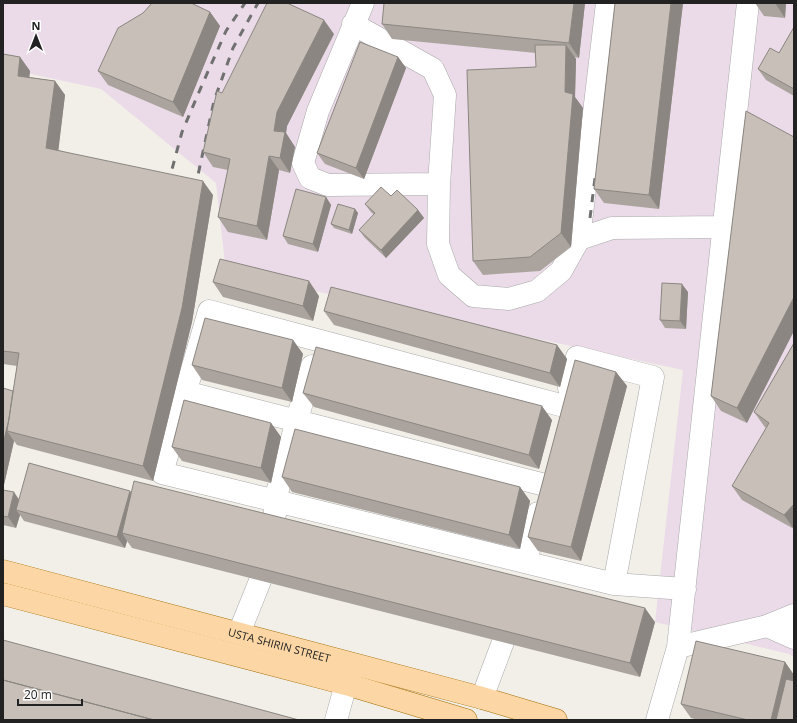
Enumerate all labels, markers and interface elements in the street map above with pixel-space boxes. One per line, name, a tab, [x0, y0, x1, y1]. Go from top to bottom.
north arrow	[16, 16, 56, 56]
text: N	[32, 18, 40, 33]
street label: USTA SHIRIN STREET	[227, 624, 332, 665]
scale bar	[18, 681, 82, 707]
text: 20 m	[24, 686, 52, 703]

